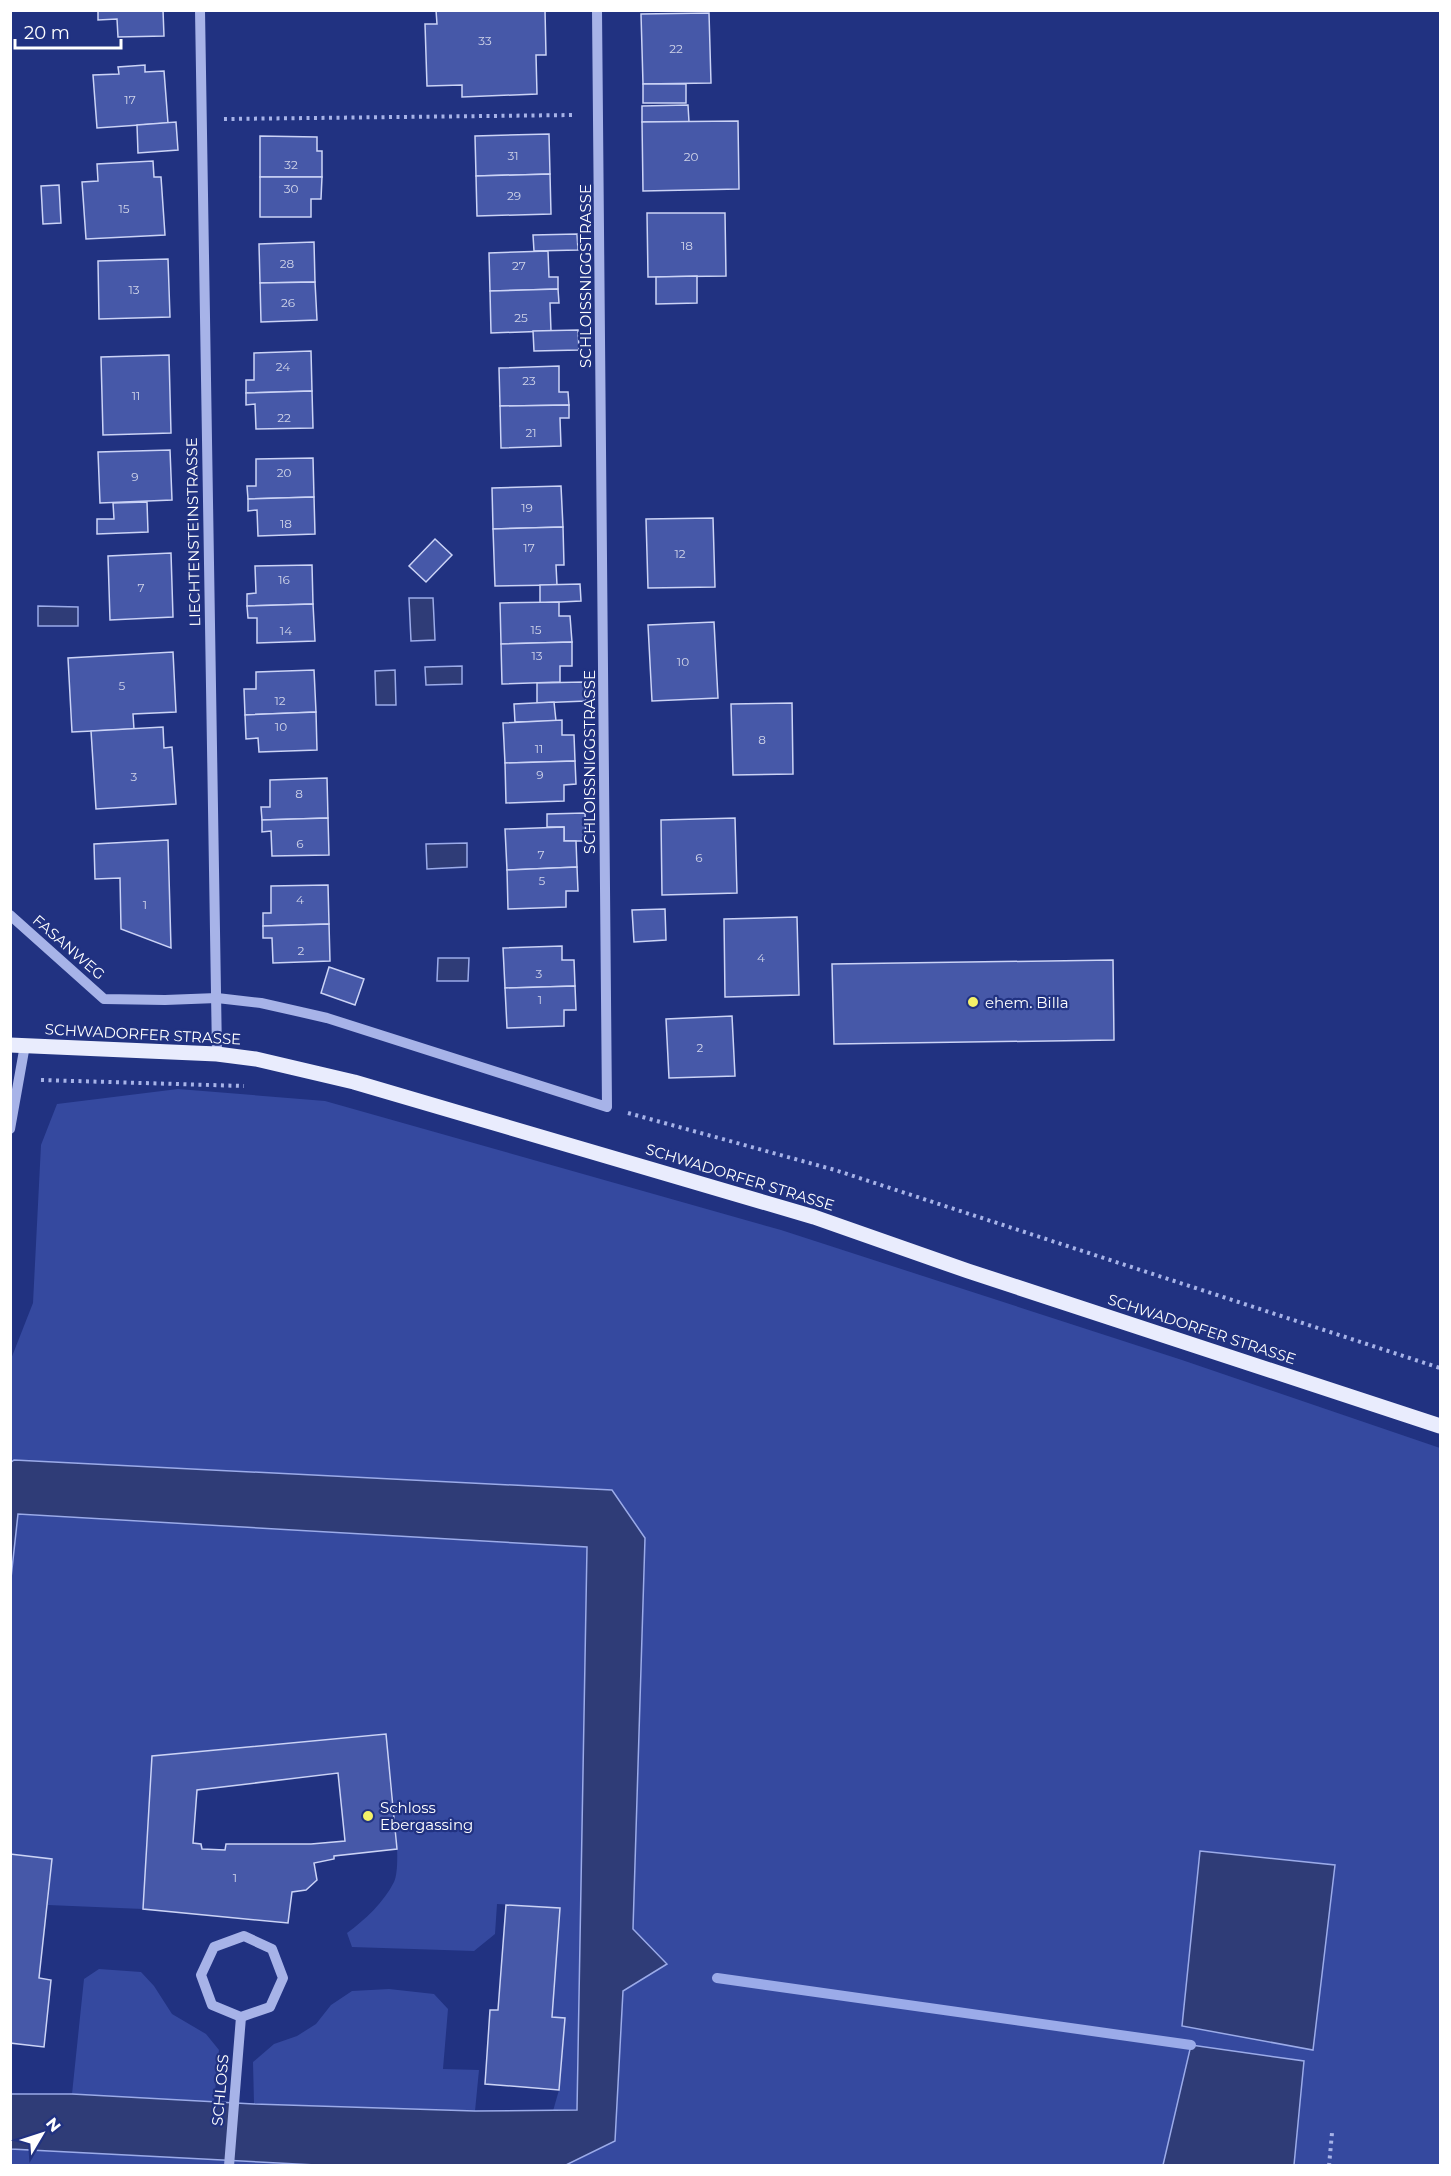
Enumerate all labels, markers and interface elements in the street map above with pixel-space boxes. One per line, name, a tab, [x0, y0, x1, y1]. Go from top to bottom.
scale bar	[15, 12, 122, 50]
text: 20 m	[24, 22, 70, 44]
house number: 33	[478, 33, 492, 48]
house number: 22	[669, 41, 683, 56]
house number: 17	[124, 92, 136, 107]
house number: 31	[507, 148, 519, 163]
house number: 20	[684, 149, 698, 164]
house number: 32	[284, 157, 298, 172]
house number: 30	[284, 181, 298, 196]
street label: SCHLOISSNIGGSTRASSE	[576, 184, 595, 368]
house number: 29	[507, 188, 521, 203]
house number: 15	[118, 201, 130, 216]
house number: 18	[681, 238, 693, 253]
house number: 28	[280, 256, 295, 271]
house number: 27	[512, 258, 526, 273]
house number: 13	[128, 282, 140, 297]
house number: 26	[281, 295, 295, 310]
house number: 25	[514, 310, 528, 325]
house number: 24	[276, 359, 290, 374]
house number: 23	[522, 373, 536, 388]
house number: 11	[132, 388, 140, 403]
house number: 22	[277, 410, 291, 425]
house number: 21	[525, 425, 537, 440]
street label: LIECHTENSTEINSTRASSE	[182, 437, 204, 627]
house number: 20	[277, 465, 291, 480]
house number: 9	[131, 469, 139, 484]
house number: 19	[521, 500, 533, 515]
house number: 18	[280, 516, 292, 531]
house number: 17	[523, 540, 535, 555]
house number: 12	[674, 546, 686, 561]
house number: 16	[278, 572, 290, 587]
house number: 7	[137, 580, 145, 595]
house number: 15	[530, 622, 542, 637]
house number: 14	[280, 623, 292, 638]
house number: 13	[531, 648, 543, 663]
house number: 10	[677, 654, 689, 669]
street label: SCHLOISSNIGGSTRASSE	[580, 670, 599, 854]
house number: 5	[119, 678, 126, 693]
house number: 12	[274, 693, 286, 708]
house number: 10	[275, 719, 287, 734]
house number: 8	[758, 732, 766, 747]
house number: 11	[535, 741, 543, 756]
house number: 9	[536, 767, 544, 782]
house number: 3	[131, 769, 138, 784]
house number: 8	[295, 786, 303, 801]
house number: 6	[296, 836, 304, 851]
house number: 7	[537, 847, 545, 862]
house number: 6	[695, 850, 703, 865]
house number: 5	[539, 873, 546, 888]
house number: 4	[296, 892, 304, 907]
house number: 1	[143, 897, 147, 912]
street label: FASANWEG	[29, 910, 109, 984]
house number: 2	[298, 943, 305, 958]
house number: 4	[757, 950, 765, 965]
house number: 3	[536, 966, 543, 981]
house number: 1	[538, 992, 542, 1007]
place label: ehem. Billa	[985, 993, 1069, 1012]
marker: ehem. Billa	[966, 995, 980, 1009]
street label: SCHWADORFER STRASSE	[44, 1019, 242, 1049]
house number: 2	[697, 1040, 704, 1055]
street label: SCHWADORFER STRASSE	[643, 1139, 837, 1215]
street label: SCHWADORFER STRASSE	[1106, 1290, 1298, 1368]
place label: Schloss Ebergassing	[380, 1798, 473, 1834]
marker: Schloss Ebergassing	[361, 1809, 375, 1823]
house number: 1	[233, 1870, 237, 1885]
street label: SCHLOSS	[207, 2053, 233, 2127]
north arrow	[12, 2104, 72, 2164]
text: N	[42, 2114, 65, 2136]

